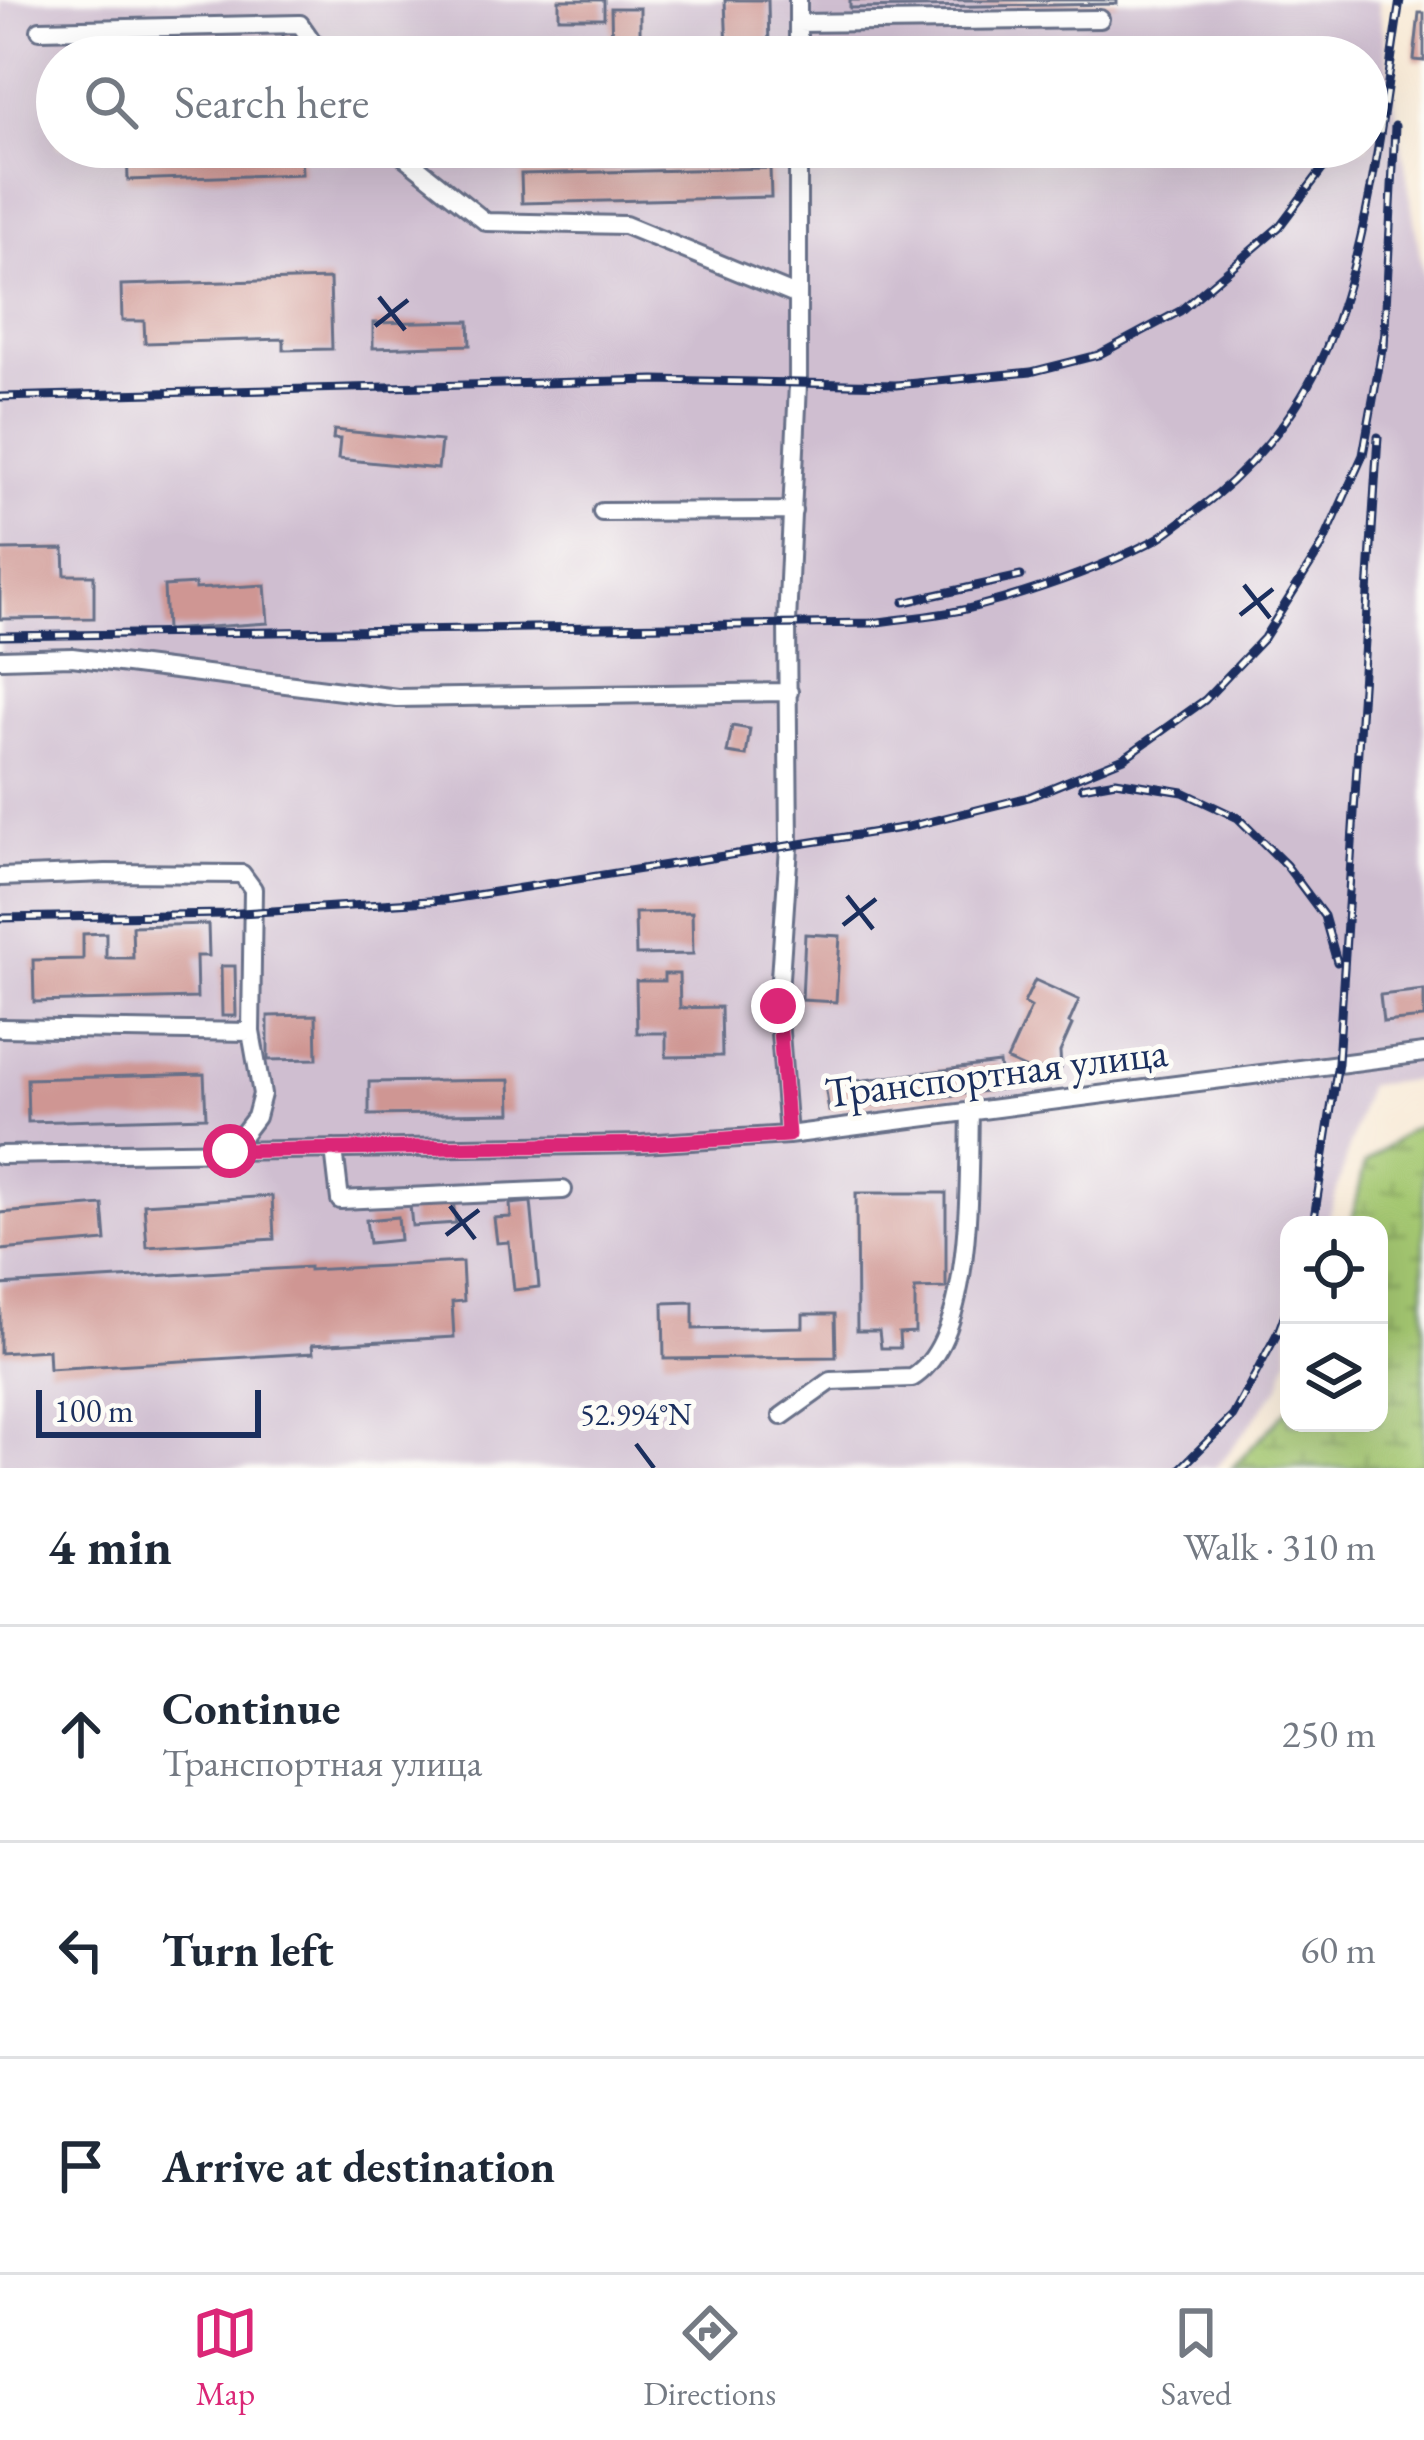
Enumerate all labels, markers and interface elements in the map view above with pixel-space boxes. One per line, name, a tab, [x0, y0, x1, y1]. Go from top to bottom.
search box	[36, 36, 1388, 168]
icon: search	[78, 69, 144, 135]
text: Search here	[174, 73, 369, 131]
route end	[751, 979, 805, 1033]
street label: Транспортная улица	[822, 1024, 1171, 1120]
route start	[203, 1124, 257, 1178]
map controls	[1280, 1216, 1388, 1432]
button: locate	[1280, 1216, 1388, 1324]
button: layers	[1280, 1324, 1388, 1432]
scale bar	[36, 1384, 261, 1437]
text: 100 m	[54, 1389, 134, 1432]
text: 52.994°N	[580, 1395, 692, 1434]
text: 4 min	[48, 1513, 172, 1579]
text: Walk · 310 m	[1183, 1521, 1376, 1572]
text: Continue	[162, 1679, 340, 1737]
icon: ahead	[48, 1701, 114, 1767]
text: 250 m	[1282, 1708, 1376, 1759]
text: Транспортная улица	[162, 1737, 482, 1788]
icon: left	[48, 1917, 114, 1983]
text: Turn left	[162, 1921, 334, 1979]
text: 60 m	[1300, 1924, 1376, 1975]
icon: arrive	[48, 2133, 114, 2199]
text: Arrive at destination	[162, 2137, 555, 2195]
tab: Map	[192, 2300, 258, 2415]
tab: Directions	[643, 2300, 776, 2415]
tab: Saved	[1161, 2300, 1232, 2415]

